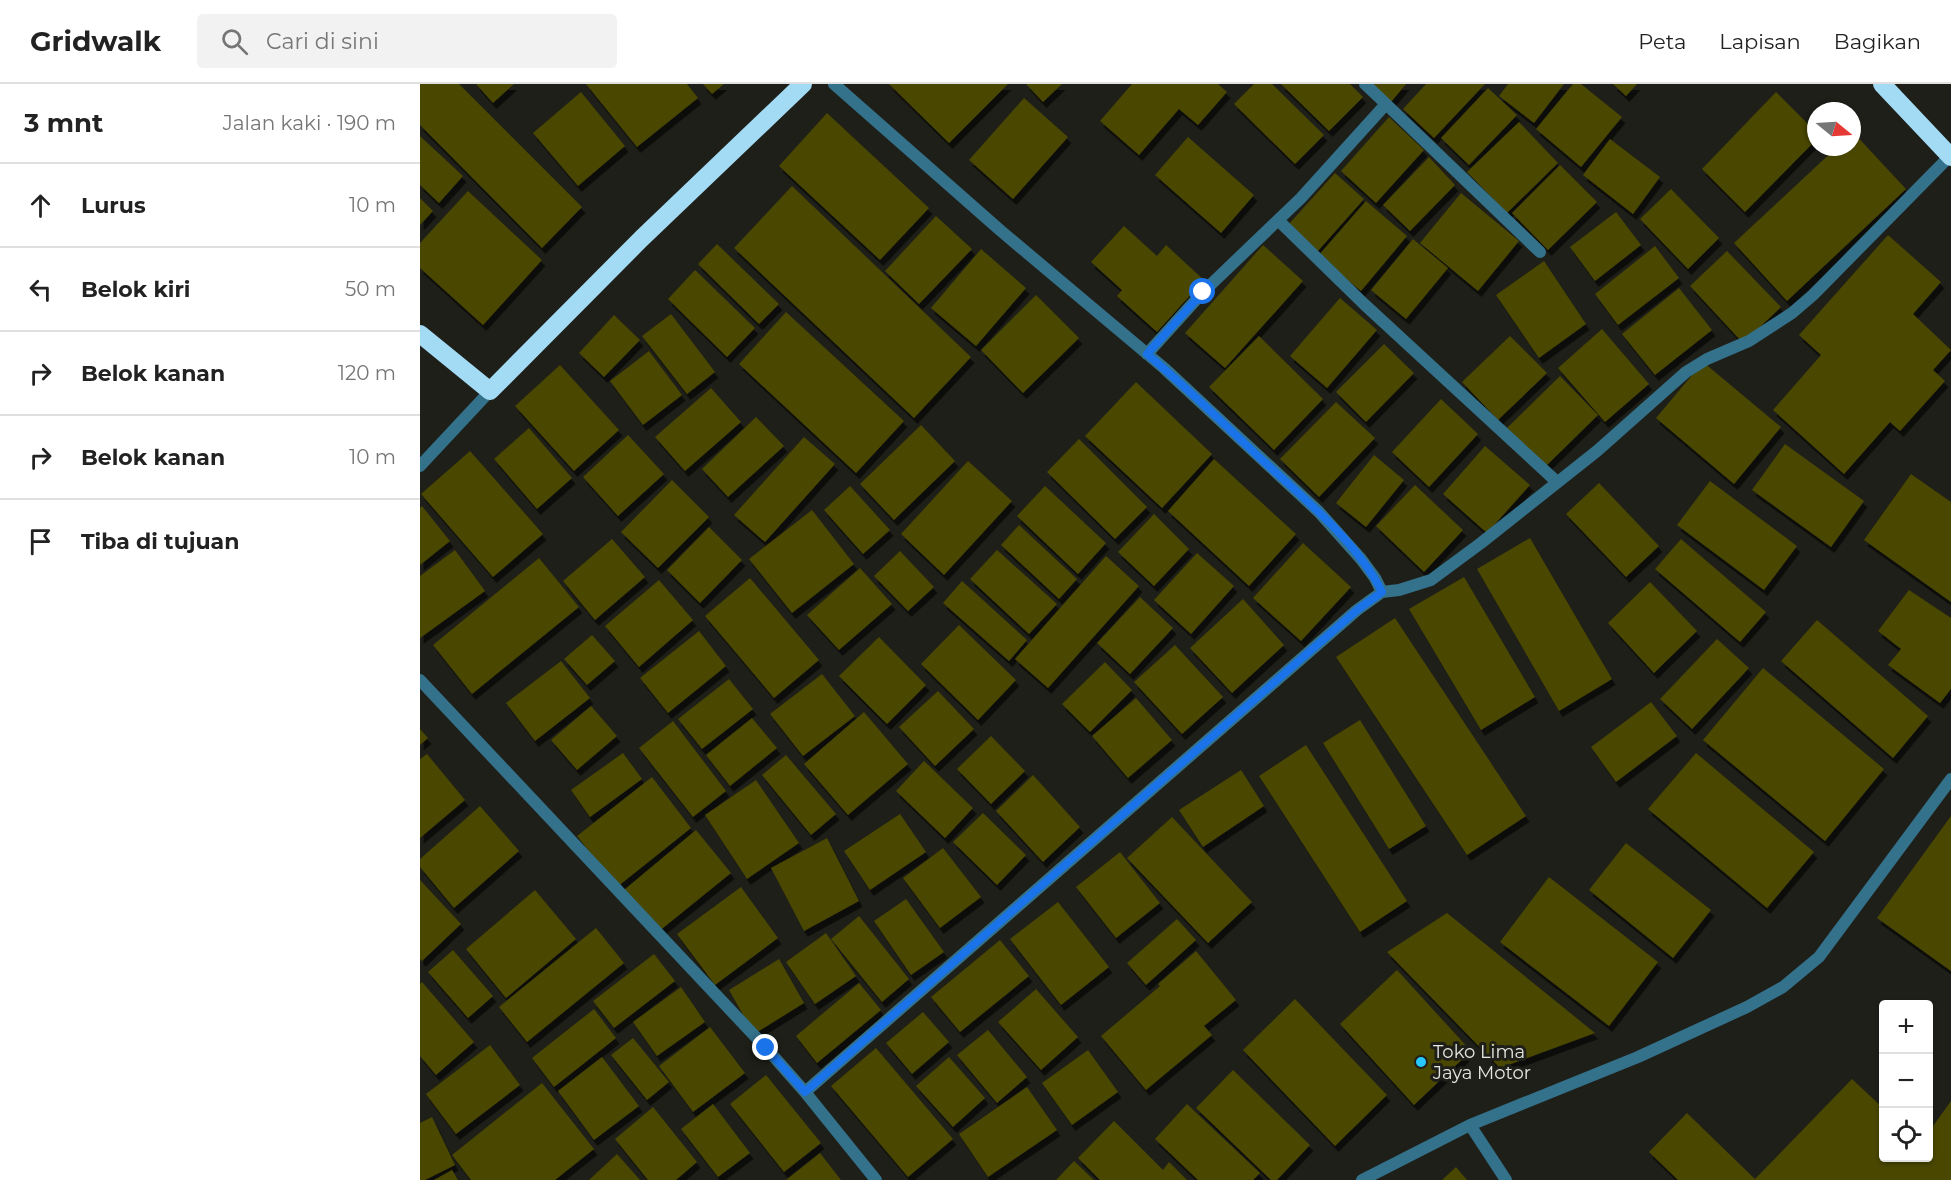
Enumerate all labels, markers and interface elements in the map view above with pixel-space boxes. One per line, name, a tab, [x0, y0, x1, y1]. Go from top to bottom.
search box	[197, 14, 617, 68]
text: Gridwalk	[30, 24, 161, 58]
icon: search	[218, 25, 251, 58]
text: Cari di sini	[266, 28, 379, 55]
text: Peta	[1638, 29, 1686, 54]
text: Lapisan	[1719, 29, 1801, 54]
text: Bagikan	[1834, 29, 1921, 54]
north arrow	[1807, 102, 1861, 156]
text: 3 mnt	[24, 107, 103, 139]
text: Jalan kaki · 190 m	[223, 111, 396, 135]
icon: ahead	[24, 189, 57, 222]
text: Lurus	[81, 192, 146, 219]
text: 10 m	[349, 193, 396, 217]
icon: left	[24, 273, 57, 306]
text: Belok kiri	[81, 276, 190, 303]
text: 50 m	[345, 277, 396, 301]
route start	[1189, 278, 1215, 304]
icon: right	[24, 357, 57, 390]
text: Belok kanan	[81, 360, 225, 387]
text: 120 m	[338, 361, 396, 385]
icon: right	[24, 441, 57, 474]
text: Belok kanan	[81, 444, 225, 471]
text: 10 m	[349, 445, 396, 469]
icon: arrive	[24, 525, 57, 558]
text: Tiba di tujuan	[81, 528, 239, 555]
map controls	[1879, 1000, 1933, 1162]
button: +	[1879, 1000, 1933, 1054]
route end	[752, 1034, 778, 1060]
place label: Toko Lima Jaya Motor	[1432, 1041, 1531, 1084]
button: −	[1879, 1054, 1933, 1108]
marker: Toko Lima Jaya Motor	[1414, 1055, 1428, 1069]
button: locate	[1879, 1108, 1933, 1162]

